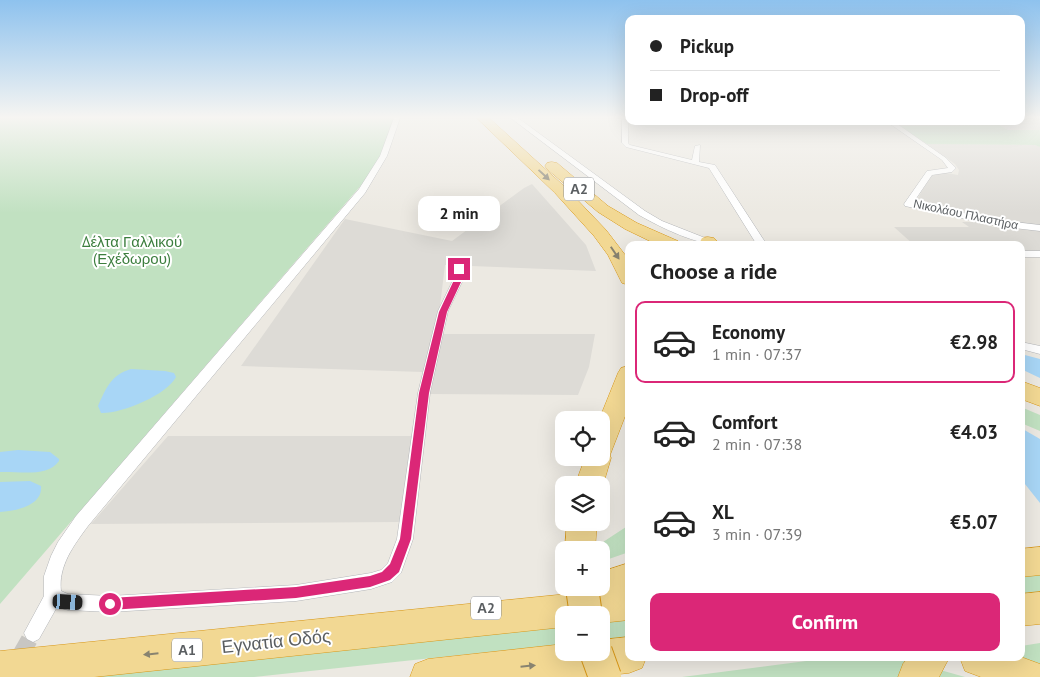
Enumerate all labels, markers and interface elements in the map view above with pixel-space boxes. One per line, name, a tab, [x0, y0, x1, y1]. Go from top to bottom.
text: Pickup	[680, 34, 734, 58]
text: Drop-off	[680, 83, 748, 107]
one-way arrow	[538, 169, 550, 181]
road number: Α2	[564, 178, 594, 200]
callout: 2 min	[418, 196, 500, 232]
street label: Νικολάου Πλαστήρα	[912, 196, 1020, 232]
text: 2 min	[439, 203, 479, 223]
park label: Δέλτα Γαλλικού (Εχέδωρου)	[82, 232, 182, 268]
one-way arrow	[610, 246, 620, 260]
text: Choose a ride	[650, 257, 777, 285]
route end	[448, 258, 470, 280]
icon: car	[652, 320, 697, 365]
text: Economy	[712, 320, 785, 344]
text: €2.98	[950, 330, 998, 354]
text: 1 min · 07:37	[712, 344, 802, 364]
icon: car	[652, 410, 697, 455]
text: Comfort	[712, 410, 778, 434]
map controls	[555, 411, 610, 661]
button: locate	[555, 411, 610, 466]
text: €4.03	[950, 420, 998, 444]
text: 2 min · 07:38	[712, 434, 802, 454]
button: layers	[555, 476, 610, 531]
icon: car	[652, 500, 697, 545]
text: XL	[712, 500, 734, 524]
text: €5.07	[950, 510, 998, 534]
text: 3 min · 07:39	[712, 524, 802, 544]
button: +	[555, 541, 610, 596]
route start	[99, 593, 121, 615]
button: Confirm	[650, 593, 1000, 651]
car	[52, 594, 83, 610]
road number: Α2	[471, 596, 501, 620]
button: −	[555, 606, 610, 661]
street label: Εγνατία Οδός	[220, 624, 332, 658]
road number: Α1	[172, 638, 202, 662]
one-way arrow	[142, 650, 158, 658]
one-way arrow	[521, 662, 537, 670]

